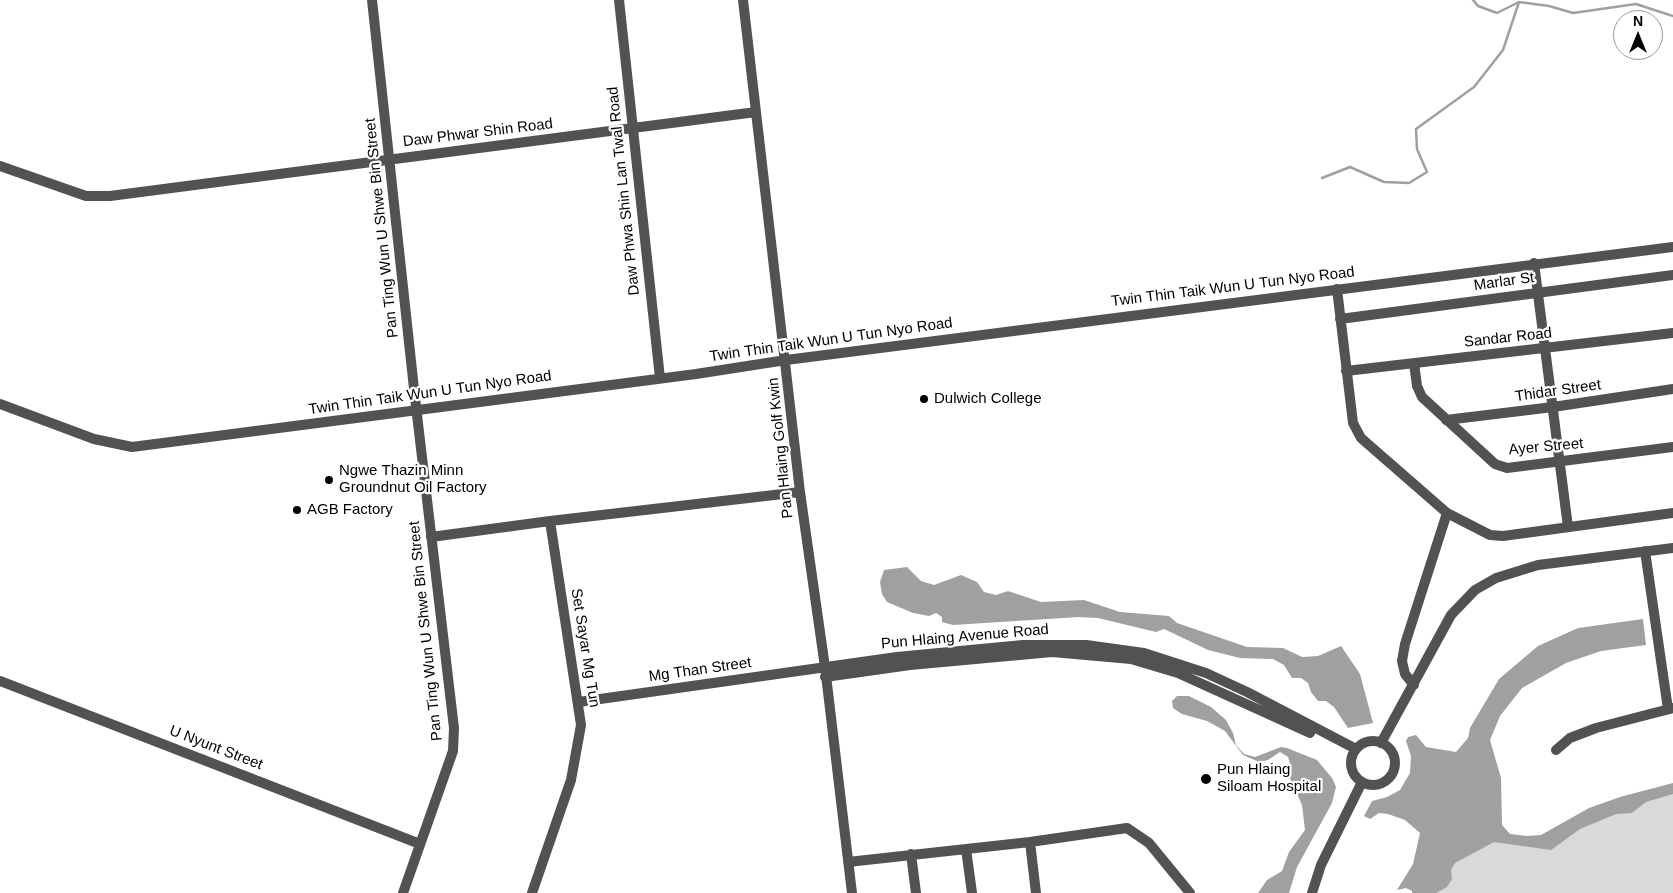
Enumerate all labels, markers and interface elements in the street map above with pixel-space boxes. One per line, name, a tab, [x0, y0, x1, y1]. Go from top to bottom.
north arrow	[1613, 10, 1663, 60]
text: N	[1633, 13, 1643, 29]
street label: Daw Phwa Shin Lan Twal Road	[604, 86, 644, 296]
street label: Daw Phwar Shin Road	[402, 115, 554, 151]
street label: Pan Ting Wun U Shwe Bin Street	[362, 117, 402, 339]
street label: Twin Thin Taik Wun U Tun Nyo Road	[1110, 263, 1356, 311]
street label: Marlar St	[1473, 269, 1535, 295]
street label: Twin Thin Taik Wun U Tun Nyo Road	[708, 314, 954, 366]
street label: Sandar Road	[1463, 324, 1553, 352]
street label: Twin Thin Taik Wun U Tun Nyo Road	[307, 367, 553, 419]
street label: Thidar Street	[1514, 376, 1602, 406]
street label: Pan Hlaing Golf Kwin	[765, 377, 797, 519]
place label: Dulwich College	[934, 390, 1042, 408]
marker: Dulwich College	[918, 393, 930, 405]
street label: Ayer Street	[1508, 435, 1584, 459]
place label: Ngwe Thazin Minn Groundnut Oil Factory	[339, 462, 487, 497]
marker: Ngwe Thazin Minn Groundnut Oil Factory	[323, 474, 335, 486]
place label: AGB Factory	[307, 501, 393, 519]
marker: AGB Factory	[291, 504, 303, 516]
street label: Pan Ting Wun U Shwe Bin Street	[406, 520, 446, 742]
street label: Set Sayar Mg Tun	[567, 587, 603, 709]
street label: Pun Hlaing Avenue Road	[880, 621, 1050, 653]
street label: Mg Than Street	[648, 654, 752, 686]
street label: U Nyunt Street	[167, 722, 265, 774]
place label: Pun Hlaing Siloam Hospital	[1217, 761, 1321, 796]
marker: Pun Hlaing Siloam Hospital	[1199, 772, 1213, 786]

